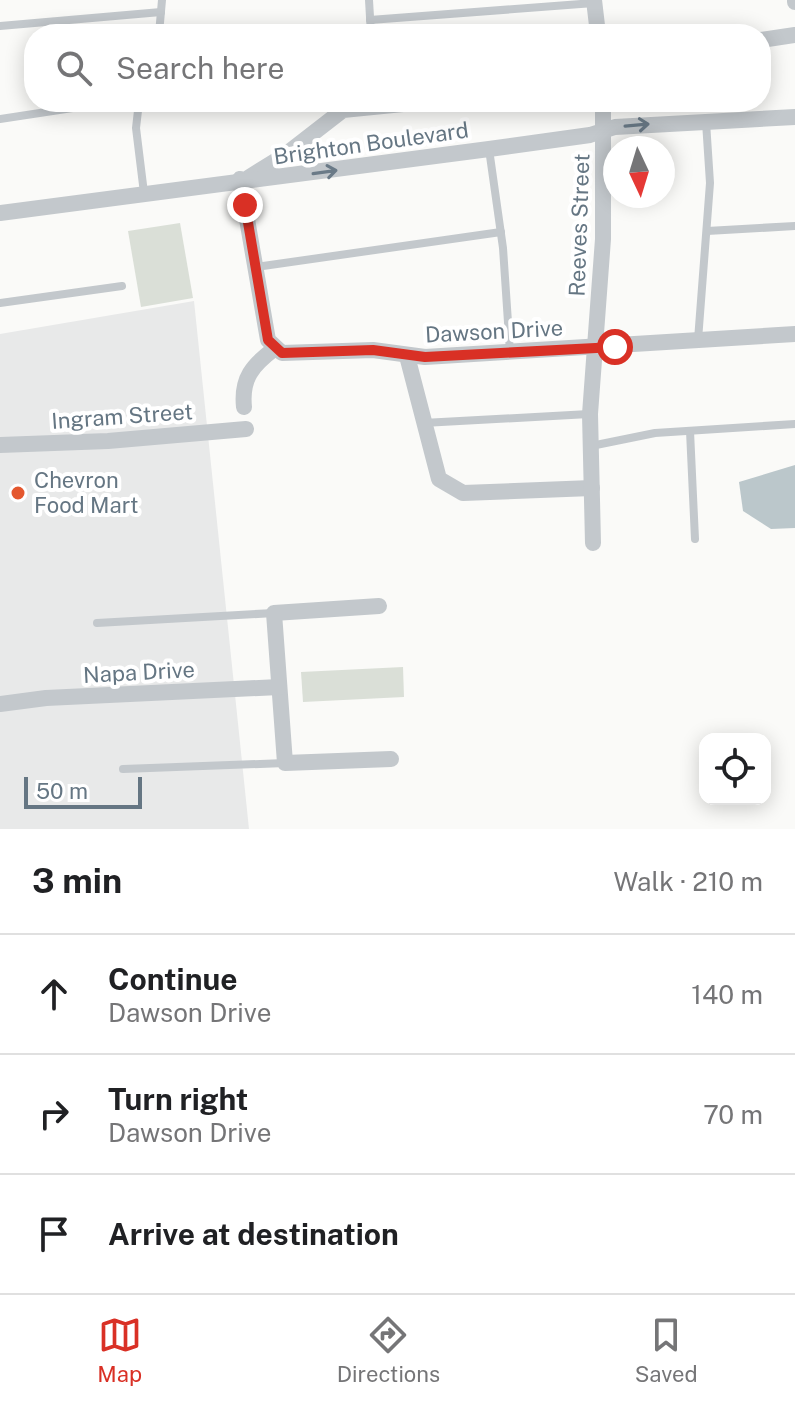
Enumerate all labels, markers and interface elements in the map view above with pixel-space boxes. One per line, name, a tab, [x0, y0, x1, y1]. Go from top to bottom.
search box	[24, 24, 771, 112]
icon: search	[52, 46, 96, 90]
text: Search here	[116, 50, 284, 86]
street label: Brighton Boulevard	[272, 116, 470, 170]
one-way arrow	[623, 117, 650, 132]
north arrow	[603, 136, 675, 208]
street label: Reeves Street	[564, 153, 594, 297]
one-way arrow	[311, 164, 337, 179]
route end	[227, 187, 263, 223]
street label: Dawson Drive	[424, 314, 564, 348]
route start	[597, 329, 633, 365]
street label: Ingram Street	[50, 398, 194, 434]
place label: Chevron Food Mart	[34, 467, 139, 518]
marker: Chevron Food Mart	[9, 484, 27, 502]
street label: Napa Drive	[82, 656, 196, 688]
map controls	[699, 733, 771, 805]
button: locate	[699, 733, 771, 805]
scale bar	[24, 773, 142, 809]
text: 50 m	[36, 778, 88, 804]
text: 3 min	[32, 861, 122, 901]
text: Walk · 210 m	[613, 866, 763, 897]
text: Continue	[108, 961, 238, 997]
icon: ahead	[32, 972, 76, 1016]
text: 140 m	[691, 979, 763, 1010]
text: Dawson Drive	[108, 997, 271, 1028]
text: Turn right	[108, 1081, 248, 1117]
icon: right	[32, 1092, 76, 1136]
text: 70 m	[703, 1099, 763, 1130]
text: Dawson Drive	[108, 1117, 271, 1148]
icon: arrive	[32, 1212, 76, 1256]
text: Arrive at destination	[108, 1216, 399, 1252]
tab: Map	[97, 1313, 142, 1387]
tab: Directions	[337, 1313, 440, 1387]
tab: Saved	[635, 1313, 698, 1387]

